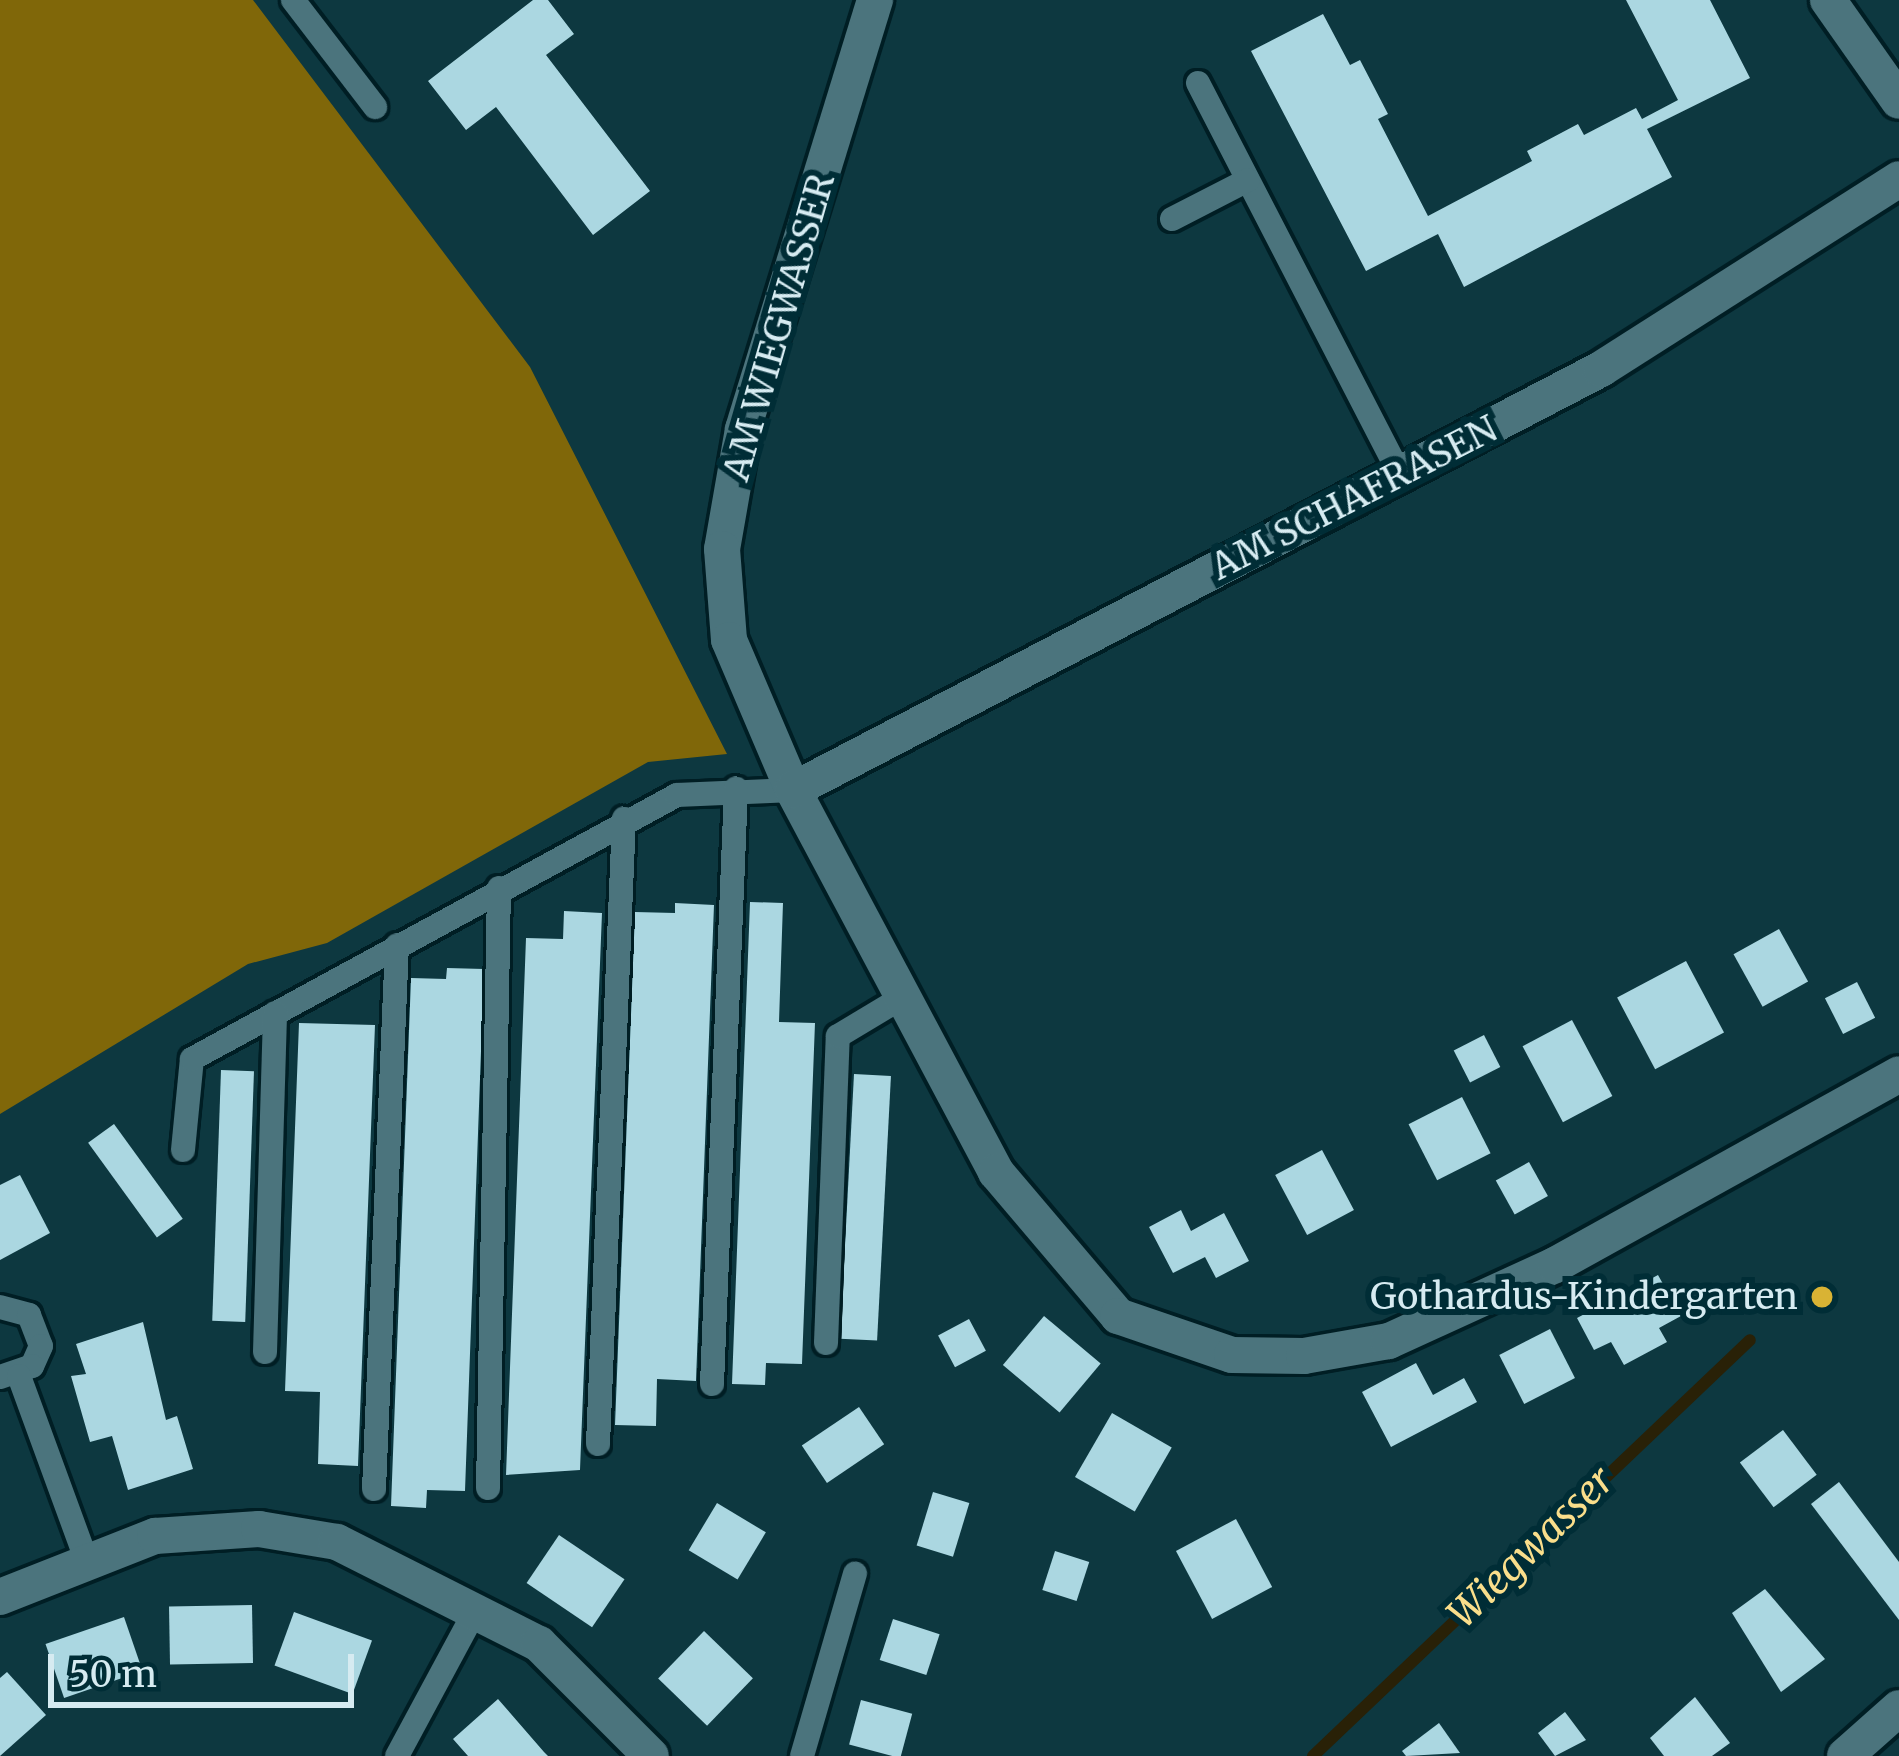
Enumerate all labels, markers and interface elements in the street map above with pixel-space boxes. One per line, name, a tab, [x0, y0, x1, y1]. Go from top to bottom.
street label: AM WIEGWASSER	[715, 169, 843, 485]
street label: AM SCHAFRASEN	[1204, 407, 1504, 589]
place label: Gothardus-Kindergarten	[1370, 1275, 1798, 1319]
marker: Gothardus-Kindergarten	[1809, 1284, 1835, 1310]
water label: Wiegwasser	[1439, 1458, 1623, 1638]
scale bar	[54, 1630, 360, 1704]
text: 50 m	[69, 1652, 157, 1697]

